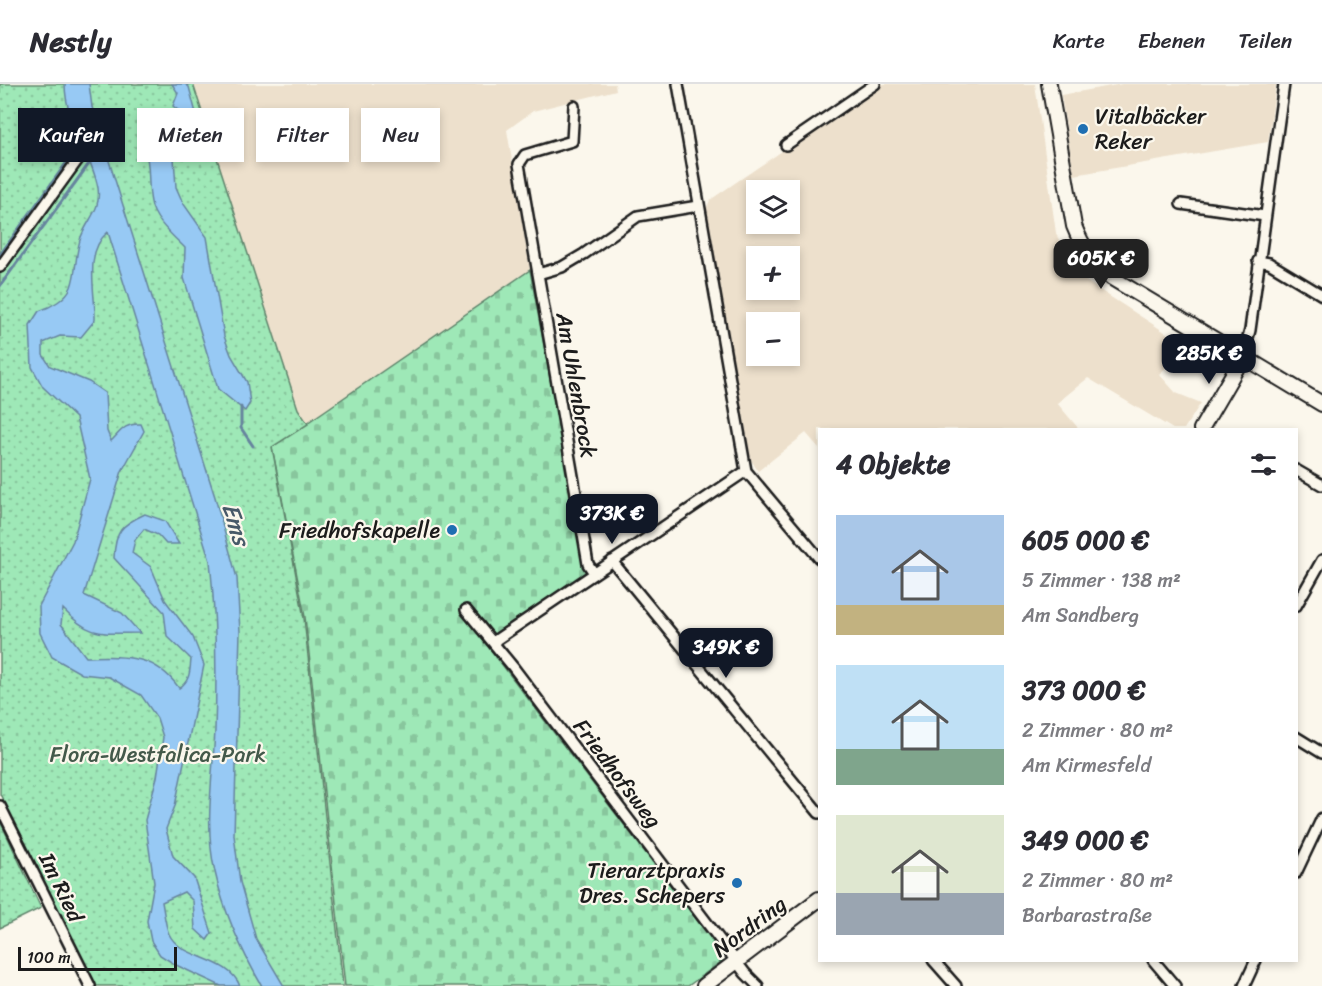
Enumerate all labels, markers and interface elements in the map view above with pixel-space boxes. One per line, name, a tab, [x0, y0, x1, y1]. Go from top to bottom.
text: Nestly	[30, 17, 111, 66]
text: Karte	[1053, 22, 1105, 60]
text: Ebenen	[1138, 22, 1205, 60]
text: Teilen	[1238, 22, 1292, 60]
place label: Vitalbäcker Reker	[1095, 97, 1207, 161]
chip: Kaufen	[18, 108, 125, 162]
chip: Mieten	[137, 108, 244, 162]
chip: Filter	[256, 108, 349, 162]
chip: Neu	[361, 108, 440, 162]
marker: Vitalbäcker Reker	[1076, 122, 1090, 136]
map controls	[746, 180, 800, 366]
button: layers	[746, 180, 800, 234]
pin: 605K €	[1052, 239, 1150, 290]
text: 605K €	[1068, 241, 1134, 276]
button: +	[746, 246, 800, 300]
street label: Am Uhlenbrock	[544, 308, 609, 461]
button: −	[746, 312, 800, 366]
pin: 285K €	[1160, 334, 1258, 385]
text: 285K €	[1176, 336, 1242, 371]
text: 4 Objekte	[836, 441, 950, 487]
icon: filters	[1247, 448, 1280, 481]
pin: 373K €	[563, 494, 661, 545]
text: 373K €	[580, 496, 644, 531]
water label: Ems	[210, 497, 263, 553]
place label: Friedhofskapelle	[279, 511, 440, 550]
text: 605 000 €	[1022, 517, 1149, 563]
marker: Friedhofskapelle	[445, 523, 459, 537]
icon: home	[884, 539, 956, 611]
text: 5 Zimmer · 138 m²	[1022, 563, 1181, 598]
text: Am Sandberg	[1022, 598, 1139, 633]
pin: 349K €	[677, 628, 775, 679]
text: 349K €	[693, 630, 759, 665]
text: 373 000 €	[1022, 667, 1145, 713]
icon: home	[884, 689, 956, 761]
street label: Friedhofsweg	[563, 710, 672, 837]
text: 2 Zimmer · 80 m²	[1022, 713, 1173, 748]
park label: Flora-Westfalica-Park	[50, 735, 266, 774]
text: Am Kirmesfeld	[1022, 748, 1151, 783]
text: 349 000 €	[1022, 817, 1149, 863]
icon: home	[884, 839, 956, 911]
street label: Im Ried	[27, 845, 96, 930]
place label: Tierarztpraxis Dres. Schepers	[579, 851, 726, 915]
text: 2 Zimmer · 80 m²	[1022, 863, 1173, 898]
marker: Tierarztpraxis Dres. Schepers	[730, 876, 744, 890]
street label: Nordring	[704, 885, 795, 968]
text: Barbarastraße	[1022, 898, 1152, 933]
text: 100 m	[27, 943, 71, 972]
scale bar	[18, 944, 177, 972]

